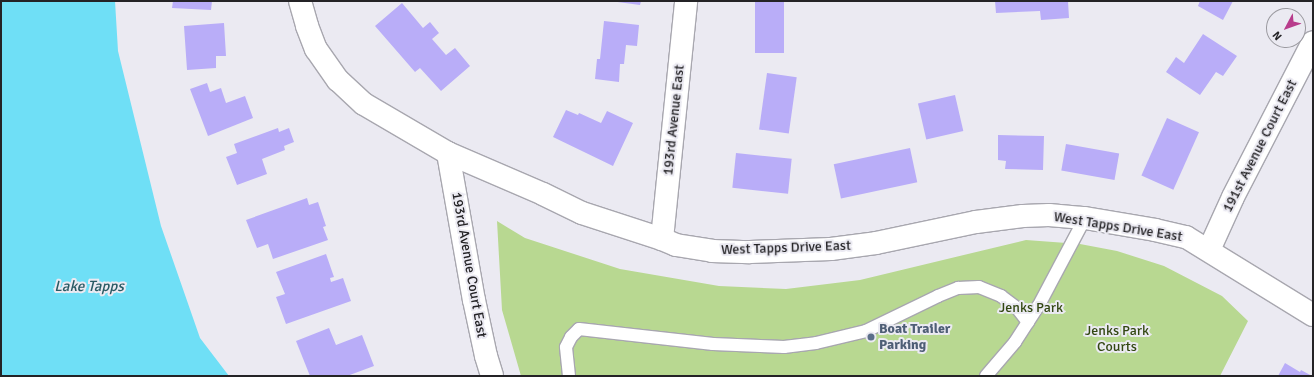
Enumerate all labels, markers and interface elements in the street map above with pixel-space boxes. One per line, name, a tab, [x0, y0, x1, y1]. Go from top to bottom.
north arrow	[1266, 8, 1306, 48]
text: N	[1270, 28, 1285, 43]
street label: 193rd Avenue East	[660, 64, 688, 176]
street label: 191st Avenue Court East	[1219, 77, 1301, 215]
street label: 193rd Avenue Court East	[448, 191, 490, 339]
street label: West Tapps Drive East	[1053, 209, 1183, 245]
street label: West Tapps Drive East	[721, 237, 851, 259]
water label: Lake Tapps	[54, 278, 124, 296]
park label: Jenks Park	[999, 300, 1063, 316]
place label: Boat Trailer Parking	[879, 321, 950, 354]
park label: Jenks Park Courts	[1085, 323, 1149, 356]
marker: Boat Trailer Parking	[866, 332, 876, 342]

